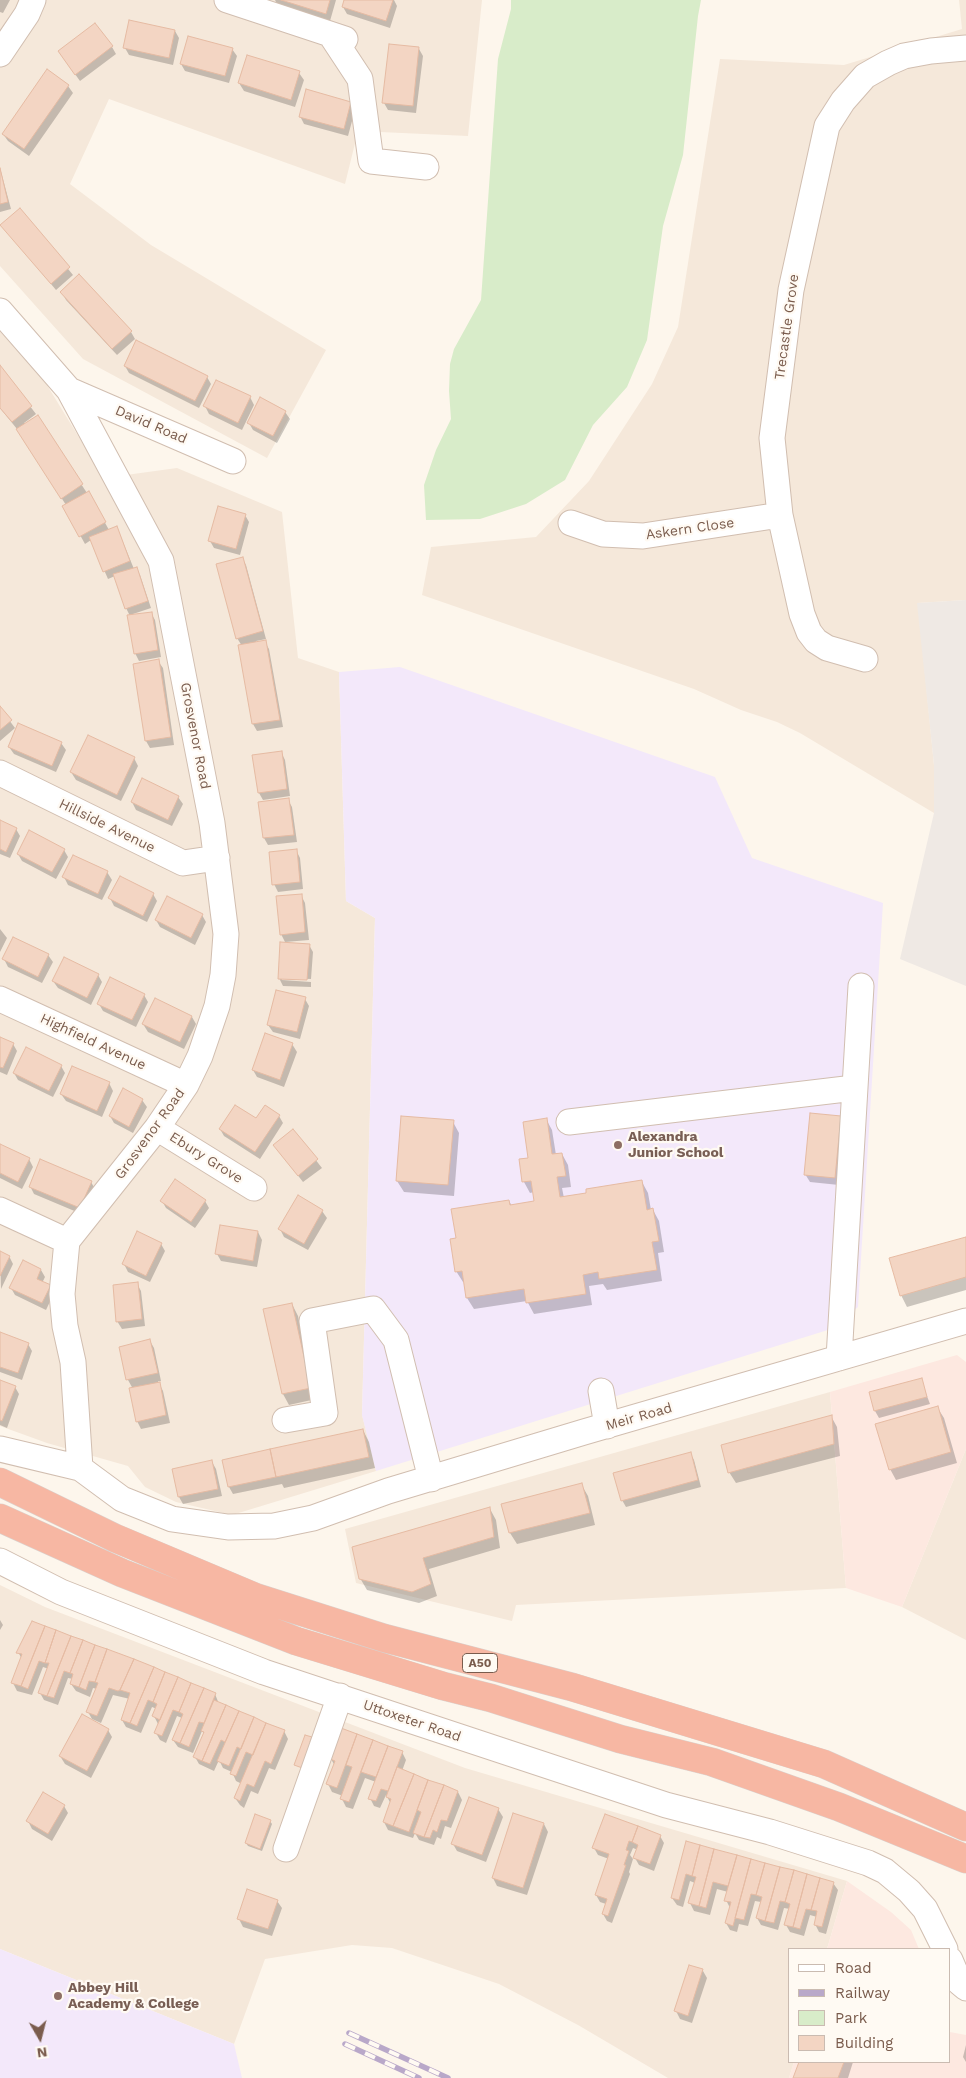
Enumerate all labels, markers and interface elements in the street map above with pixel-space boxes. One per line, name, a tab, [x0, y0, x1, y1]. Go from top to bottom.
street label: Trecastle Grove	[771, 273, 803, 381]
street label: David Road	[113, 402, 189, 448]
street label: Askern Close	[645, 514, 735, 544]
street label: Grosvenor Road	[176, 681, 214, 791]
street label: Hillside Avenue	[56, 795, 158, 857]
street label: Highfield Avenue	[37, 1010, 149, 1074]
street label: Grosvenor Road	[111, 1085, 189, 1183]
street label: Ebury Grove	[166, 1129, 246, 1187]
place label: Alexandra Junior School	[628, 1129, 723, 1162]
marker: Alexandra Junior School	[612, 1139, 624, 1151]
street label: Meir Road	[604, 1400, 674, 1434]
road number: A50	[462, 1654, 498, 1672]
street label: Uttoxeter Road	[361, 1696, 463, 1746]
legend	[788, 1948, 951, 2063]
text: Road	[835, 1959, 872, 1977]
place label: Abbey Hill Academy & College	[68, 1980, 199, 2012]
text: Railway	[835, 1984, 890, 2002]
marker: Abbey Hill Academy & College	[52, 1990, 64, 2002]
text: Park	[835, 2009, 867, 2027]
north arrow	[15, 2013, 65, 2063]
text: Building	[835, 2034, 893, 2052]
text: N	[36, 2044, 48, 2061]

